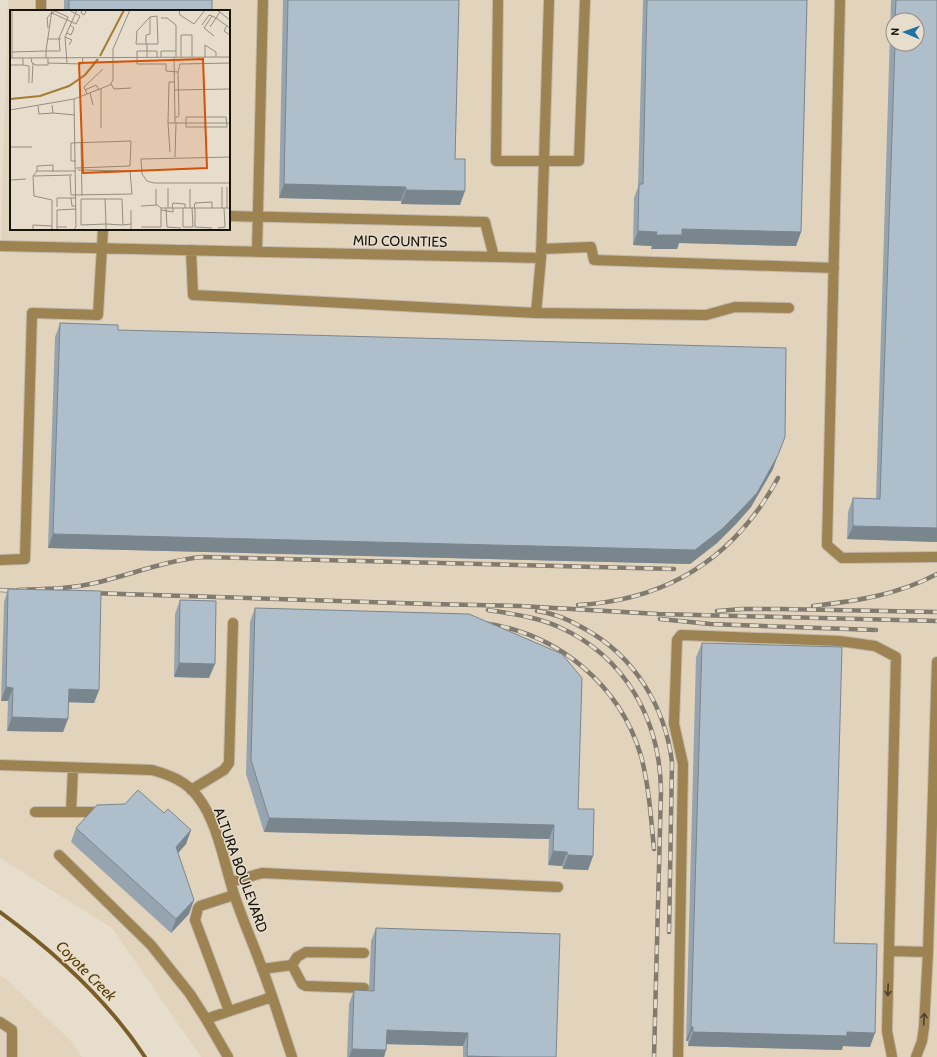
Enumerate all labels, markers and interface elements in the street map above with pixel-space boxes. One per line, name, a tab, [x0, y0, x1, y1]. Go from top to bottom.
inset map	[10, 10, 230, 230]
north arrow	[885, 12, 925, 52]
text: N	[888, 28, 902, 36]
street label: MID COUNTIES	[353, 231, 447, 251]
street label: ALTURA BOULEVARD	[210, 805, 272, 935]
water label: Coyote Creek	[52, 937, 120, 1005]
one-way arrow	[884, 983, 891, 996]
one-way arrow	[921, 1013, 928, 1026]

